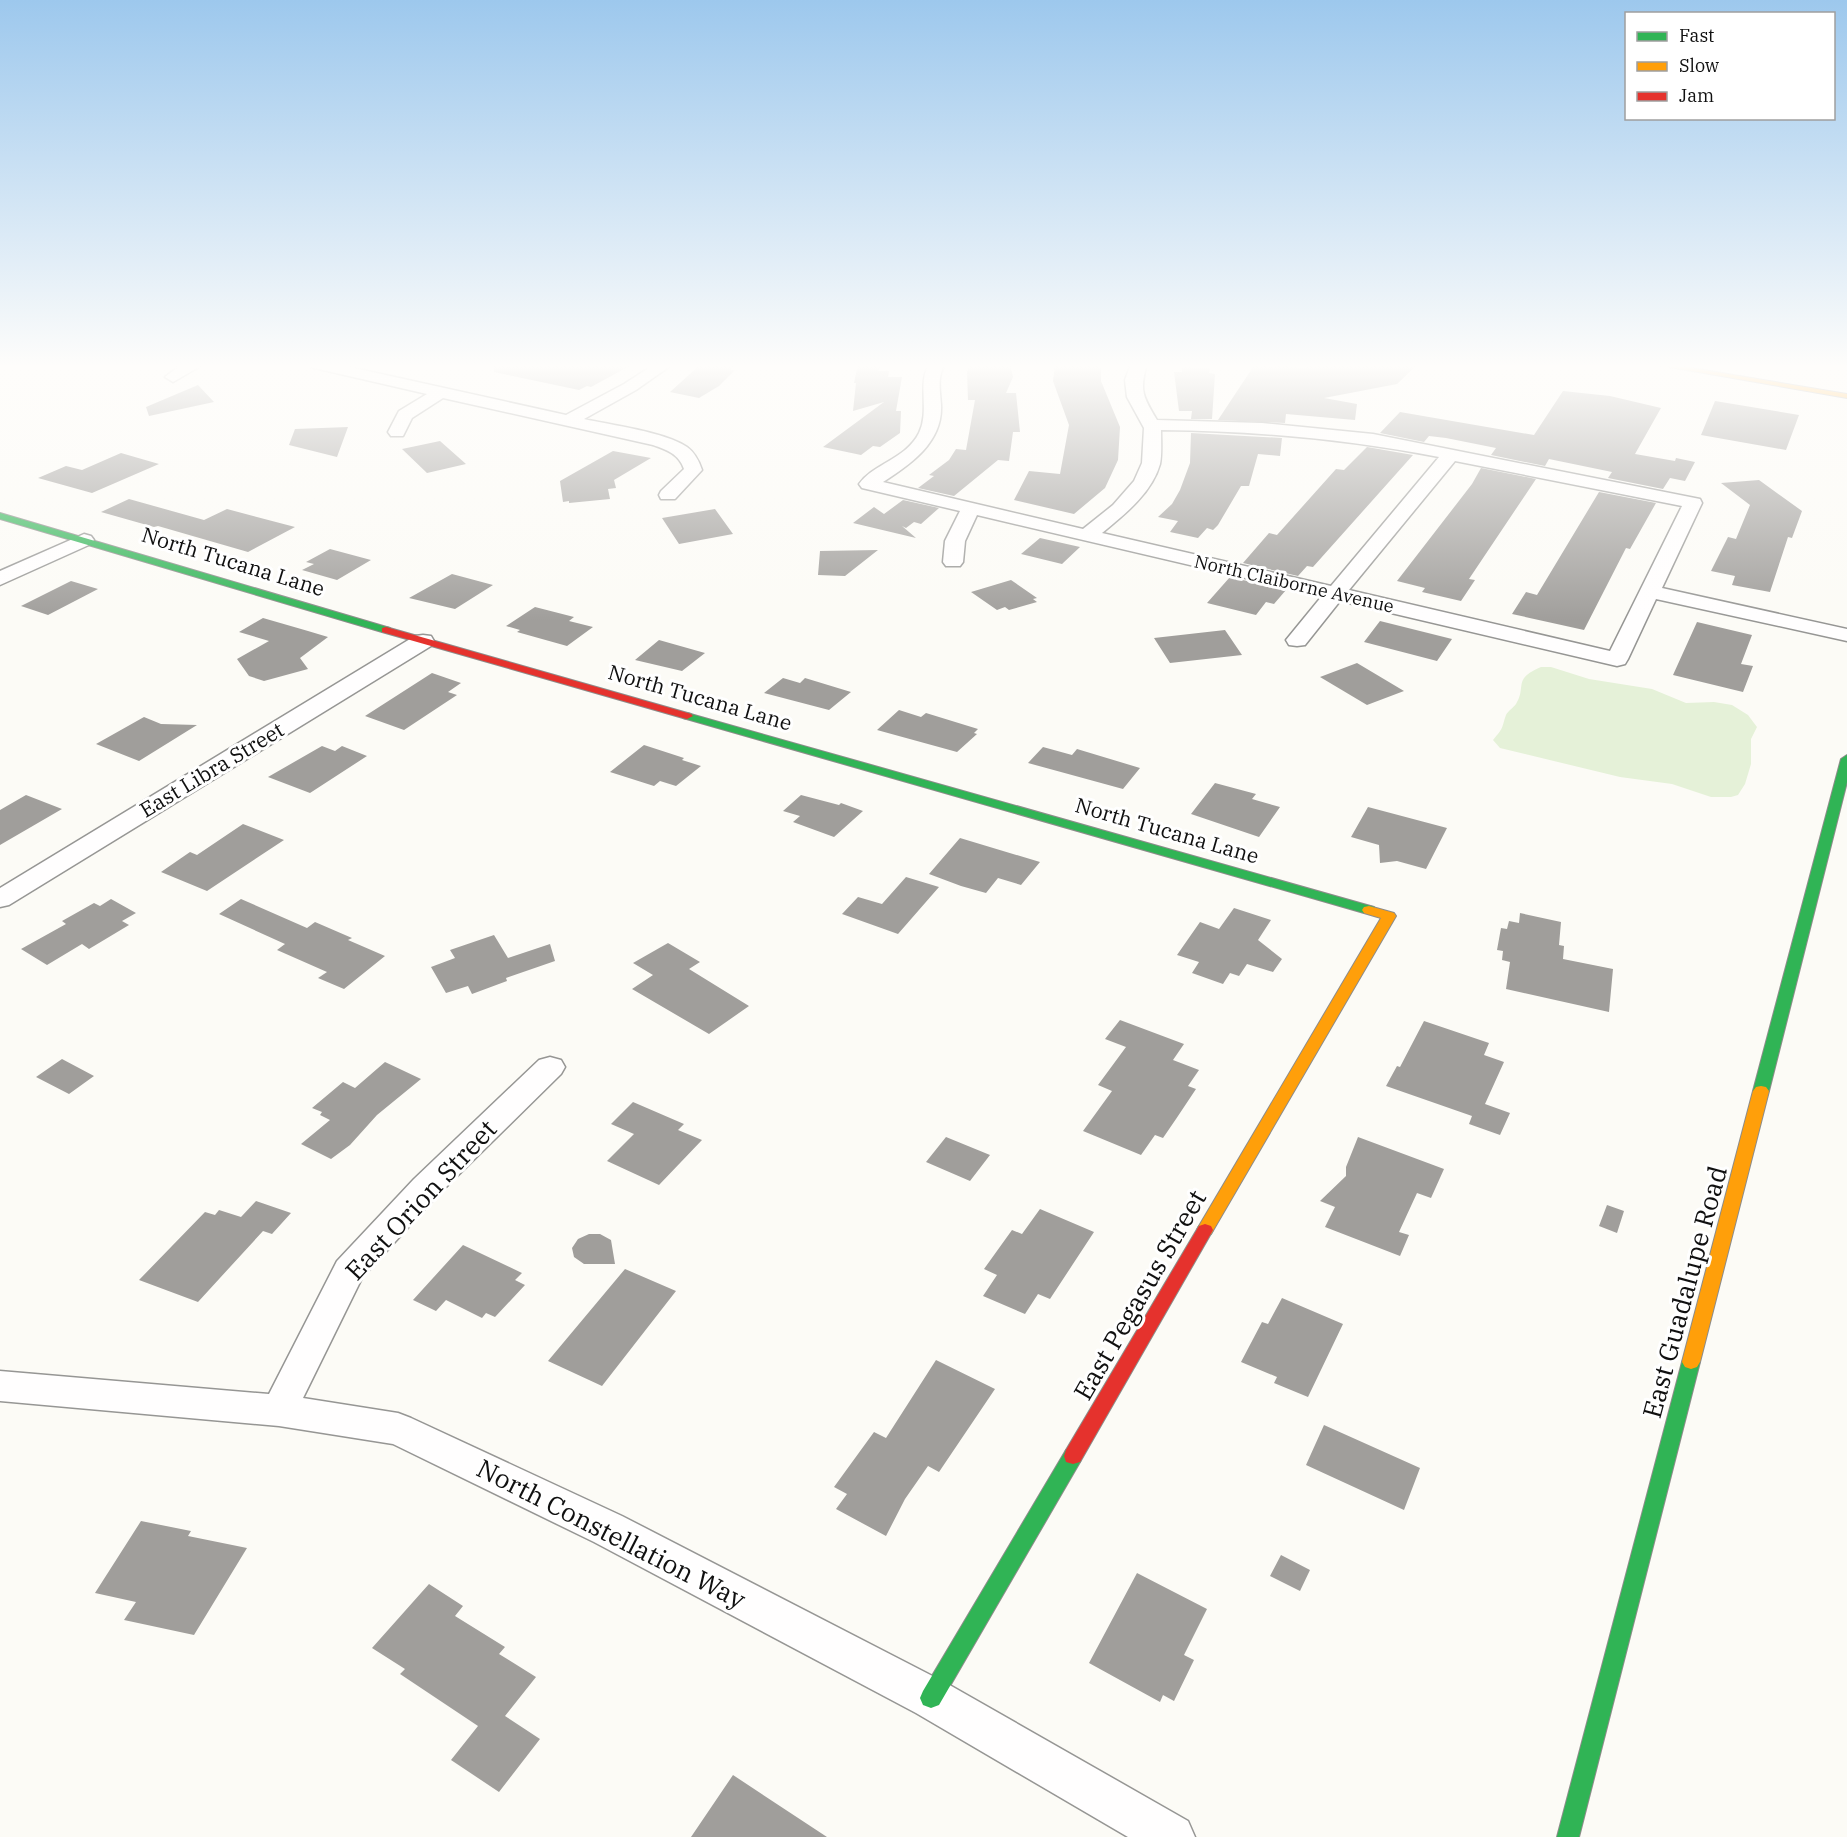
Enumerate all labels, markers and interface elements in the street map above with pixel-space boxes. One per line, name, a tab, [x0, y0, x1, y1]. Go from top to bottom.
legend	[1625, 12, 1835, 120]
text: Fast	[1679, 24, 1714, 47]
text: Slow	[1679, 54, 1719, 77]
text: Jam	[1679, 84, 1714, 107]
street label: North Tucana Lane	[138, 520, 328, 602]
street label: North Claiborne Avenue	[1192, 549, 1396, 618]
street label: North Tucana Lane	[605, 657, 795, 737]
street label: East Libra Street	[134, 715, 289, 823]
street label: North Tucana Lane	[1072, 790, 1262, 870]
street label: East Orion Street	[337, 1112, 503, 1287]
street label: East Guadalupe Road	[1634, 1162, 1734, 1422]
street label: East Pegasus Street	[1065, 1183, 1213, 1406]
street label: North Constellation Way	[471, 1451, 752, 1616]

